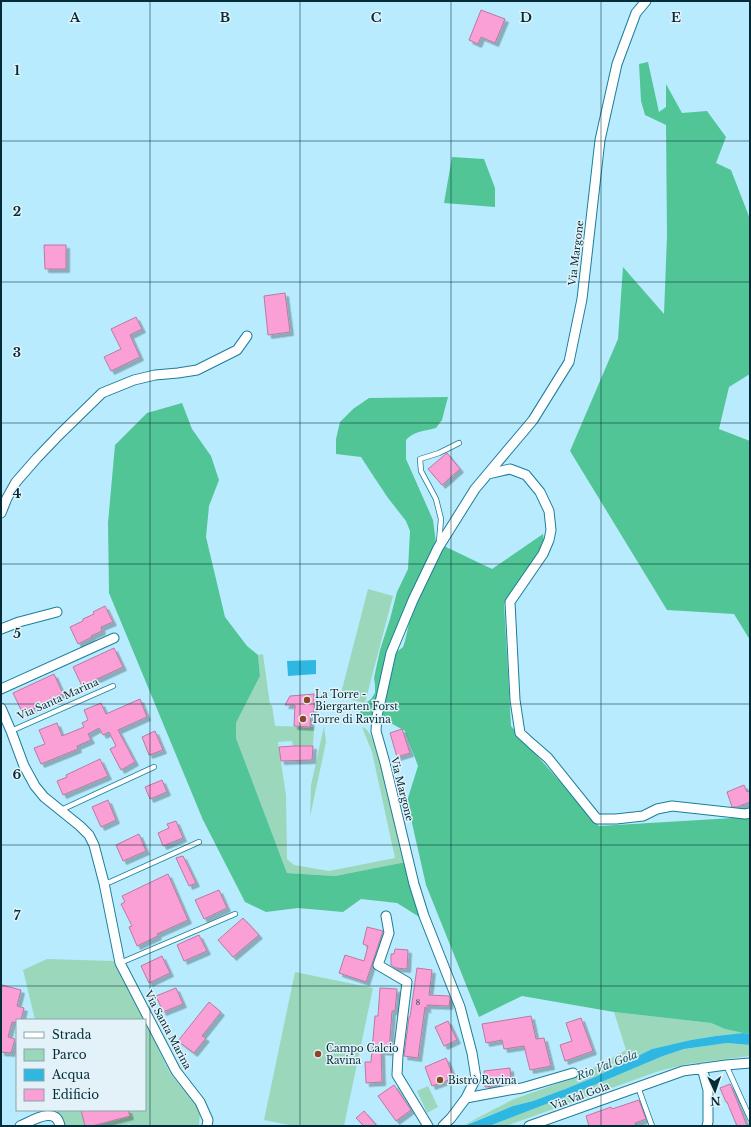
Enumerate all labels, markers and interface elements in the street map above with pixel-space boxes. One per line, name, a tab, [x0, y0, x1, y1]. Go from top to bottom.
text: A	[69, 9, 81, 26]
text: B	[220, 9, 230, 26]
text: C	[371, 9, 382, 26]
text: D	[520, 9, 532, 26]
text: E	[671, 9, 681, 26]
text: 1	[14, 62, 20, 79]
text: 2	[13, 203, 21, 220]
street label: Via Margone	[565, 219, 586, 287]
text: 3	[13, 344, 21, 361]
text: 4	[13, 485, 22, 502]
text: 5	[13, 625, 21, 642]
street label: Via Santa Marina	[14, 675, 101, 723]
place label: La Torre - Biergarten Forst	[315, 688, 398, 713]
marker: La Torre - Biergarten Forst	[302, 695, 312, 705]
place label: Torre di Ravina	[311, 713, 391, 726]
marker: Torre di Ravina	[298, 714, 308, 724]
street label: Via Margone	[387, 755, 416, 823]
text: 6	[13, 766, 22, 783]
text: 7	[14, 907, 21, 924]
street label: Via Santa Marina	[141, 987, 194, 1072]
house number: 8	[416, 997, 421, 1007]
legend	[16, 1019, 146, 1111]
text: Strada	[52, 1027, 92, 1042]
place label: Campo Calcio Ravina	[326, 1042, 399, 1067]
text: Parco	[52, 1047, 87, 1062]
water label: Rio Val Gola	[574, 1047, 640, 1083]
marker: Campo Calcio Ravina	[313, 1049, 323, 1059]
text: Acqua	[51, 1067, 90, 1082]
north arrow	[695, 1071, 735, 1111]
place label: Bistrò Ravina	[448, 1074, 517, 1087]
marker: Bistrò Ravina	[435, 1075, 445, 1085]
street label: Via Val Gola	[548, 1079, 612, 1113]
text: Edificio	[52, 1087, 99, 1102]
text: N	[709, 1094, 721, 1108]

